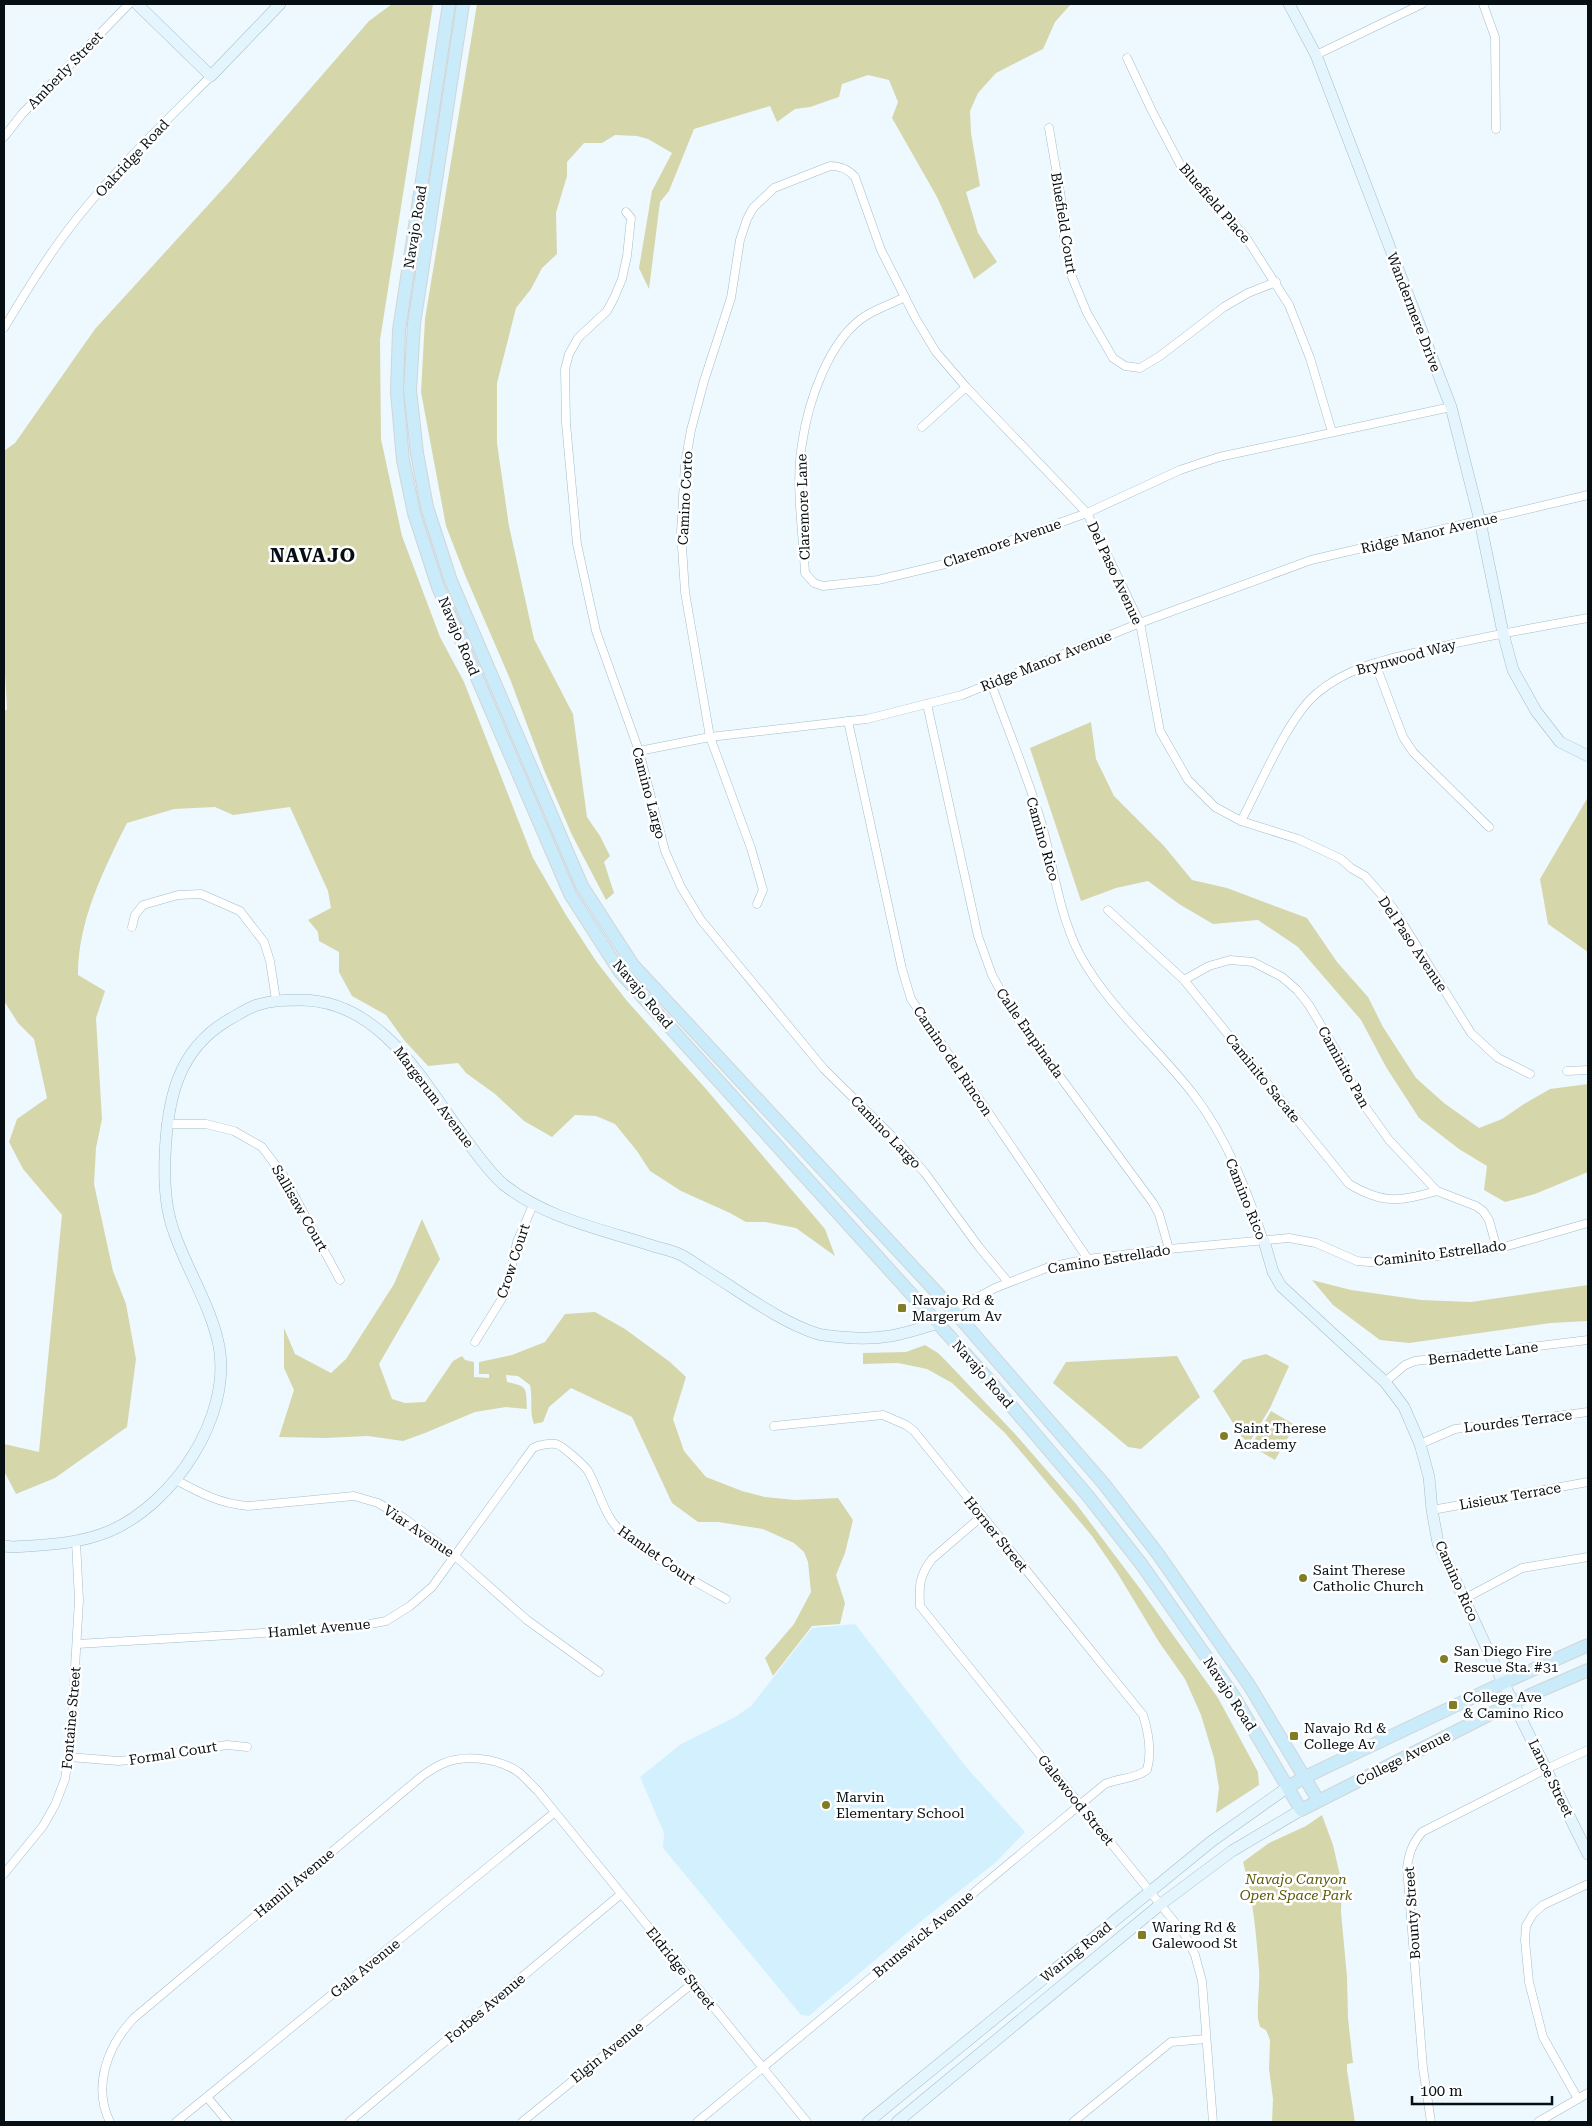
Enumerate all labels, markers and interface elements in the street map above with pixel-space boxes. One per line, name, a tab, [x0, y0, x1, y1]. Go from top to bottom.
street label: Amberly Street	[24, 28, 106, 112]
street label: Oakridge Road	[92, 116, 172, 200]
street label: Bluefield Place	[1176, 160, 1254, 246]
street label: Bluefield Court	[1048, 171, 1080, 275]
street label: Navajo Road	[401, 184, 430, 270]
street label: Wandermere Drive	[1384, 250, 1444, 374]
street label: Camino Corto	[675, 450, 695, 546]
street label: Claremore Lane	[793, 453, 813, 561]
street label: Ridge Manor Avenue	[1359, 509, 1499, 557]
street label: Claremore Avenue	[941, 515, 1063, 571]
street label: Del Paso Avenue	[1084, 519, 1146, 627]
district label: NAVAJO	[270, 544, 356, 567]
street label: Navajo Road	[435, 594, 483, 678]
street label: Ridge Manor Avenue	[978, 627, 1114, 695]
street label: Brynwood Way	[1354, 636, 1458, 678]
street label: Camino Largo	[629, 745, 669, 841]
street label: Camino Rico	[1023, 795, 1063, 883]
street label: Del Paso Avenue	[1375, 893, 1451, 995]
street label: Navajo Road	[610, 957, 676, 1031]
street label: Calle Empinada	[993, 985, 1067, 1081]
street label: Camino del Rincon	[910, 1003, 996, 1119]
street label: Caminito Pan	[1315, 1023, 1373, 1111]
street label: Caminito Sacate	[1222, 1030, 1304, 1126]
street label: Margerum Avenue	[391, 1043, 477, 1151]
street label: Camino Largo	[848, 1093, 924, 1171]
street label: Camino Rico	[1222, 1156, 1270, 1242]
street label: Sallisaw Court	[269, 1162, 331, 1254]
street label: Crow Court	[493, 1222, 533, 1300]
street label: Caminito Estrellado	[1373, 1237, 1507, 1269]
street label: Camino Estrellado	[1047, 1241, 1171, 1277]
place label: Navajo Rd & Margerum Av	[912, 1292, 1003, 1324]
marker: Navajo Rd & Margerum Av	[896, 1302, 908, 1314]
street label: Navajo Road	[949, 1337, 1017, 1411]
street label: Bernadette Lane	[1427, 1338, 1539, 1368]
street label: Lourdes Terrace	[1463, 1406, 1573, 1436]
place label: Saint Therese Academy	[1234, 1420, 1327, 1452]
marker: Saint Therese Academy	[1218, 1430, 1230, 1442]
street label: Lisieux Terrace	[1458, 1479, 1562, 1513]
street label: Horner Street	[961, 1493, 1031, 1575]
street label: Viar Avenue	[381, 1502, 457, 1561]
street label: Hamlet Court	[615, 1522, 699, 1588]
street label: Camino Rico	[1432, 1538, 1482, 1624]
place label: Saint Therese Catholic Church	[1313, 1562, 1424, 1594]
marker: Saint Therese Catholic Church	[1297, 1572, 1309, 1584]
street label: Hamlet Avenue	[267, 1616, 371, 1640]
place label: San Diego Fire Rescue Sta. #31	[1454, 1643, 1559, 1675]
marker: San Diego Fire Rescue Sta. #31	[1438, 1653, 1450, 1665]
street label: Navajo Road	[1200, 1654, 1260, 1734]
street label: Fontaine Street	[59, 1666, 83, 1770]
place label: College Ave & Camino Rico	[1463, 1689, 1564, 1721]
marker: College Ave & Camino Rico	[1447, 1699, 1459, 1711]
place label: Navajo Rd & College Av	[1304, 1720, 1386, 1752]
street label: College Avenue	[1353, 1727, 1453, 1789]
marker: Navajo Rd & College Av	[1288, 1730, 1300, 1742]
street label: Lance Street	[1525, 1736, 1577, 1820]
street label: Formal Court	[128, 1738, 218, 1768]
street label: Galewood Street	[1035, 1752, 1117, 1848]
place label: Marvin Elementary School	[836, 1789, 965, 1821]
marker: Marvin Elementary School	[820, 1799, 832, 1811]
street label: Hamill Avenue	[251, 1845, 337, 1921]
street label: Bounty Street	[1401, 1866, 1423, 1960]
park label: Navajo Canyon Open Space Park	[1240, 1871, 1353, 1903]
street label: Brunswick Avenue	[870, 1887, 977, 1981]
street label: Waring Road	[1037, 1919, 1115, 1985]
place label: Waring Rd & Galewood St	[1152, 1919, 1237, 1951]
street label: Eldridge Street	[643, 1924, 719, 2012]
marker: Waring Rd & Galewood St	[1136, 1929, 1148, 1941]
street label: Gala Avenue	[327, 1935, 403, 2001]
street label: Forbes Avenue	[442, 1970, 528, 2046]
street label: Elgin Avenue	[568, 2018, 647, 2086]
scale bar	[1412, 2074, 1552, 2106]
text: 100 m	[1420, 2082, 1463, 2100]

